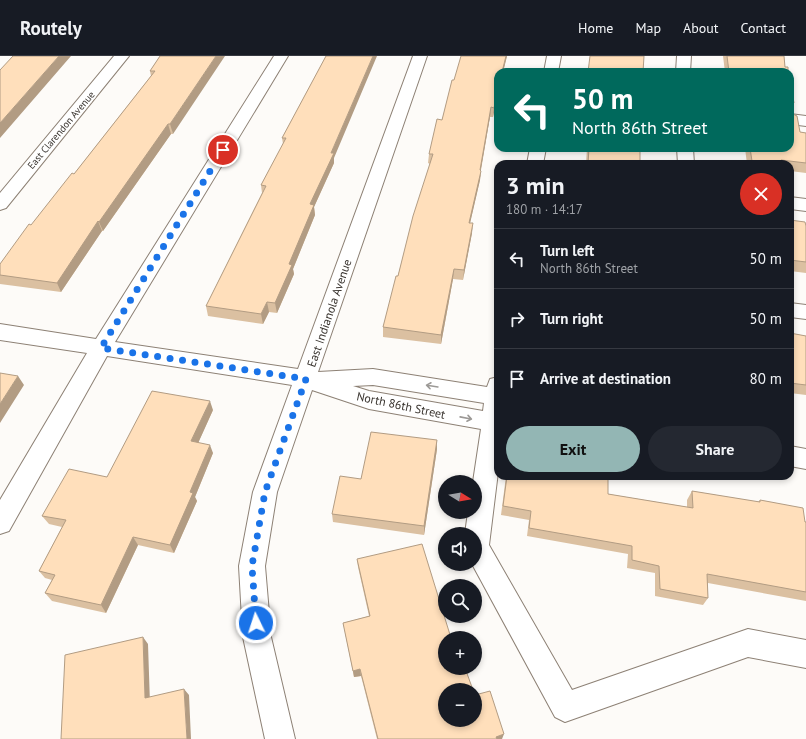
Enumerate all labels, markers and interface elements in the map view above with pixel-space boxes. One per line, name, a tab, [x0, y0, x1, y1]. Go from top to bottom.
text: Routely	[20, 16, 82, 40]
text: Home	[578, 19, 613, 37]
text: Map	[635, 19, 661, 37]
text: About	[683, 19, 719, 37]
text: Contact	[741, 19, 786, 37]
text: 50 m	[572, 80, 633, 117]
icon: left	[506, 84, 558, 136]
street label: East Clarendon Avenue	[25, 88, 97, 172]
text: North 86th Street	[572, 116, 708, 139]
pin	[206, 133, 240, 167]
icon: arrive	[212, 139, 234, 161]
text: 3 min	[506, 170, 565, 201]
button: close	[740, 173, 782, 215]
text: 180 m · 14:17	[506, 201, 583, 218]
text: Turn left	[540, 241, 594, 260]
icon: left	[506, 248, 528, 270]
text: 50 m	[749, 249, 782, 268]
street label: East Indianola Avenue	[303, 257, 355, 369]
text: North 86th Street	[540, 260, 638, 277]
icon: right	[506, 308, 528, 330]
text: Turn right	[540, 309, 603, 328]
text: 50 m	[749, 309, 782, 328]
icon: arrive	[506, 368, 528, 390]
text: Arrive at destination	[540, 369, 671, 388]
text: 80 m	[749, 369, 782, 388]
one-way arrow	[426, 382, 439, 390]
street label: North 86th Street	[355, 388, 447, 422]
one-way arrow	[460, 415, 473, 423]
button: Exit	[506, 426, 640, 472]
button: Share	[648, 426, 782, 472]
north arrow	[438, 475, 482, 519]
map controls	[438, 475, 482, 727]
button: sound	[438, 527, 482, 571]
button: search	[438, 579, 482, 623]
position arrow	[235, 602, 277, 644]
button: +	[438, 631, 482, 675]
button: −	[438, 683, 482, 727]

